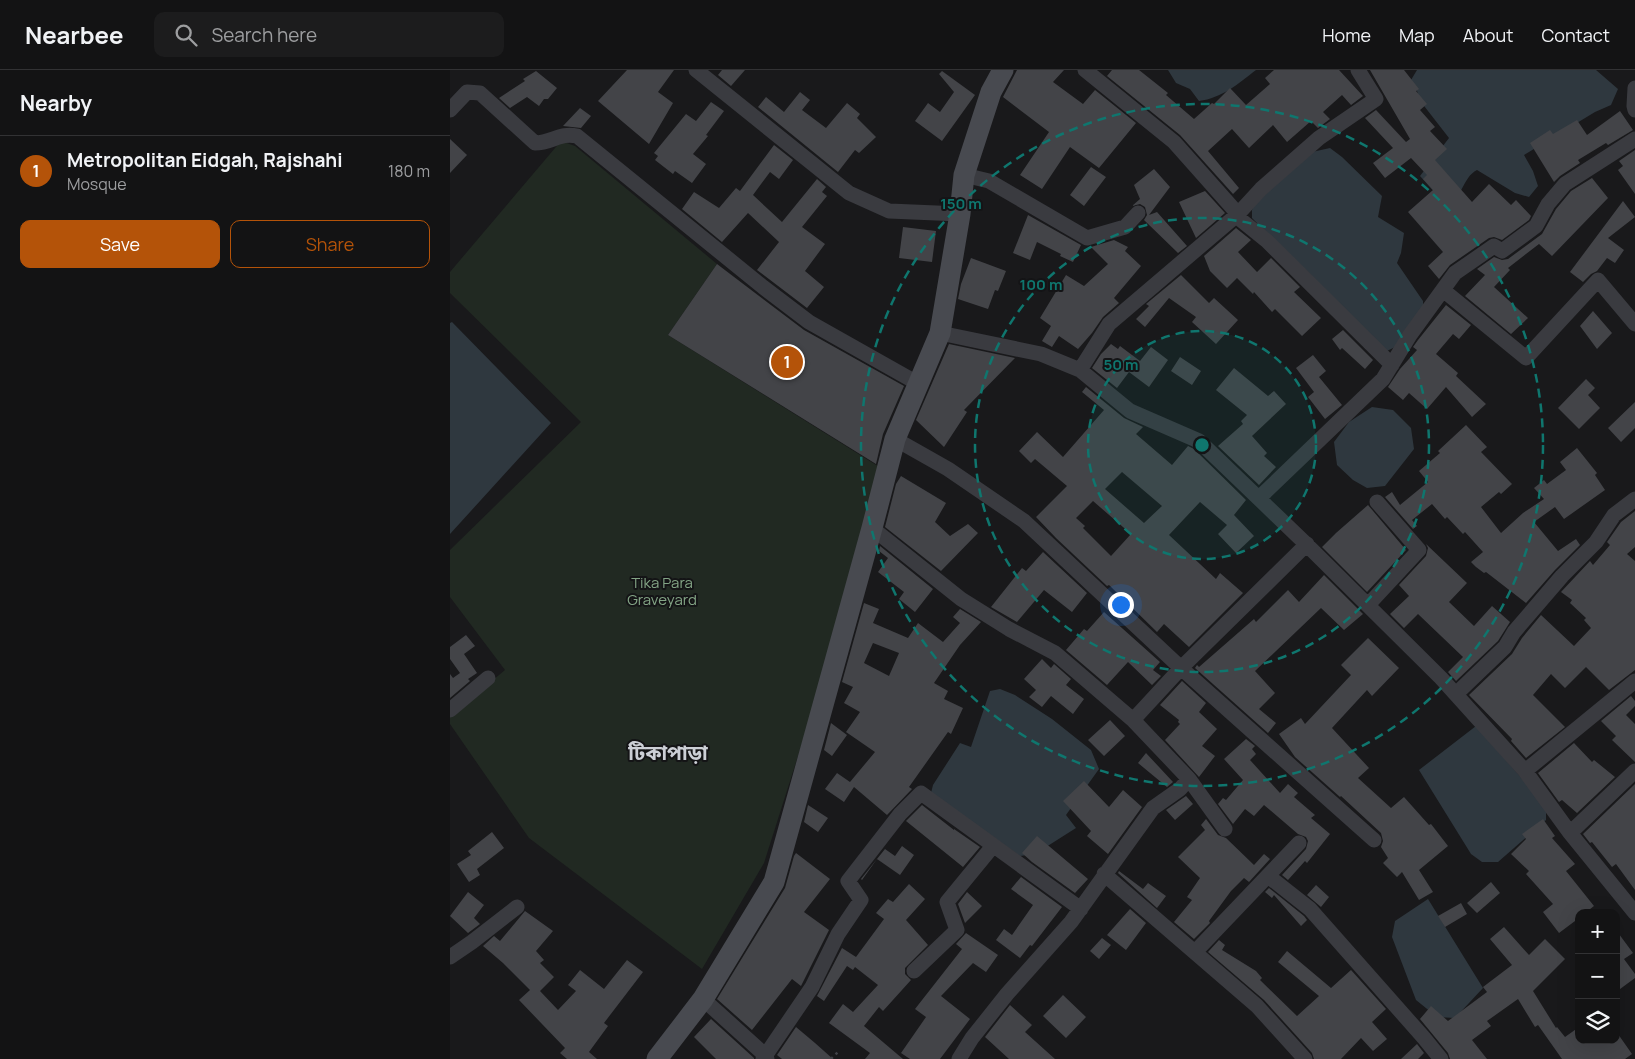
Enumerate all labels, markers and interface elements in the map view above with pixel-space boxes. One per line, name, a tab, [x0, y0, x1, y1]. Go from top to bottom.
search box	[154, 12, 504, 57]
text: Nearbee	[25, 18, 124, 51]
icon: search	[172, 21, 200, 49]
text: Search here	[212, 22, 317, 48]
text: Home	[1322, 23, 1371, 47]
text: Map	[1399, 23, 1435, 47]
text: About	[1463, 23, 1513, 47]
text: Contact	[1541, 23, 1610, 47]
text: Nearby	[20, 89, 92, 117]
text: Metropolitan Eidgah, Rajshahi	[67, 147, 343, 173]
text: 1	[32, 160, 40, 182]
text: 180 m	[388, 160, 430, 182]
text: Mosque	[67, 173, 127, 195]
text: 150 m	[940, 193, 982, 214]
button: Save	[20, 220, 220, 268]
button: Share	[230, 220, 430, 268]
text: 100 m	[1020, 274, 1062, 295]
pin: 1	[771, 343, 803, 381]
text: 50 m	[1103, 354, 1139, 375]
centre of rings	[1193, 436, 1211, 454]
park label: Tika Para Graveyard	[627, 572, 697, 610]
your location	[1108, 592, 1134, 618]
district label: টিকাপাড়া	[627, 739, 708, 766]
map controls	[1575, 909, 1620, 1044]
button: +	[1575, 909, 1620, 954]
button: −	[1575, 954, 1620, 999]
button: layers	[1575, 999, 1620, 1044]

